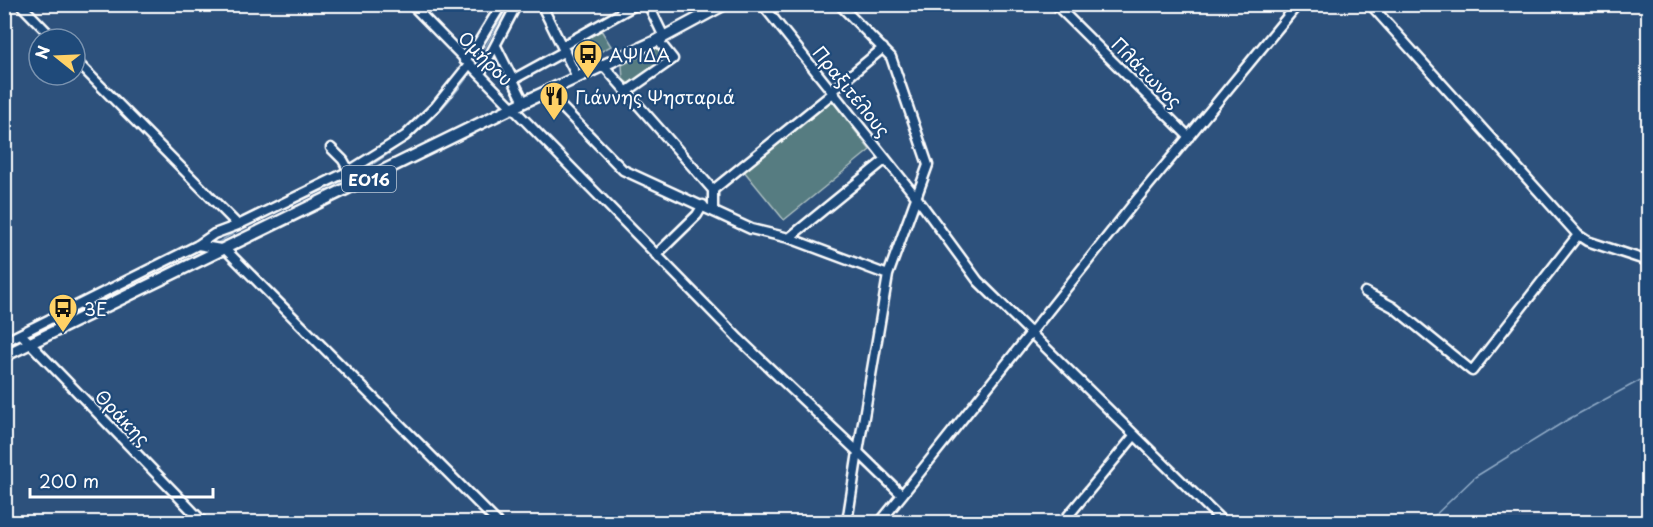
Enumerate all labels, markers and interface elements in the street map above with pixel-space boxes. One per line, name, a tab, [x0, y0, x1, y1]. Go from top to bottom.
street label: Ομήρου	[452, 24, 520, 92]
north arrow	[27, 27, 87, 87]
street label: Πλάτωνος	[1105, 30, 1189, 114]
bus stop icon: ΑΨΙΔΑ	[572, 38, 604, 80]
street label: Πραξιτέλους	[807, 40, 897, 142]
place label: ΑΨΙΔΑ	[609, 41, 671, 68]
text: N	[28, 42, 55, 62]
restaurant icon: Γιάννης Ψησταριά	[538, 80, 570, 122]
place label: Γιάννης Ψησταριά	[575, 83, 735, 110]
road number: ΕΟ16	[342, 166, 396, 192]
bus stop icon: 3Ε	[47, 292, 79, 334]
place label: 3Ε	[84, 295, 107, 322]
street label: Θράκης	[89, 383, 157, 451]
scale bar	[30, 461, 213, 499]
text: 200 m	[39, 467, 99, 494]

